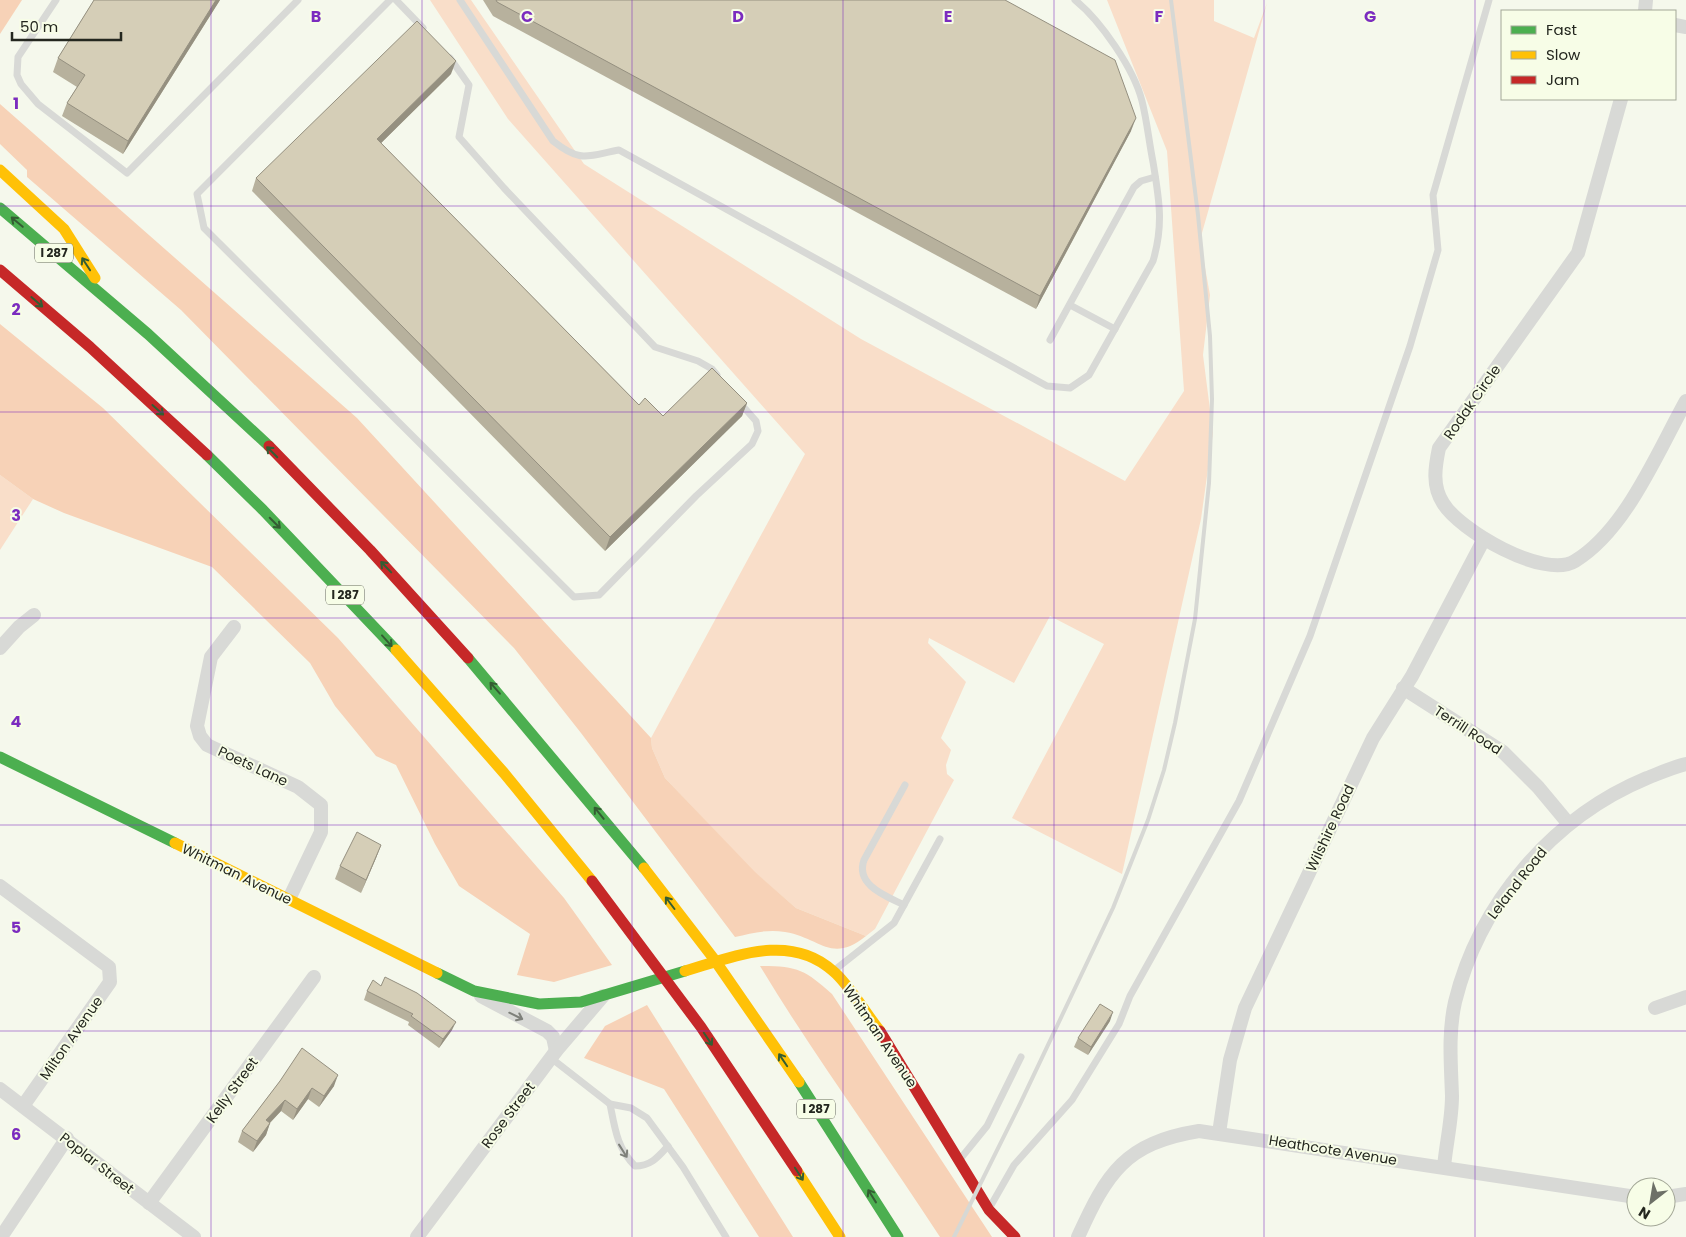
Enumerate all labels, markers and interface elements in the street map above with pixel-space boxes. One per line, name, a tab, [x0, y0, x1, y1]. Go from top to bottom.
text: B	[311, 5, 321, 28]
text: C	[521, 5, 533, 28]
text: D	[732, 5, 744, 28]
text: E	[944, 5, 952, 28]
text: F	[1155, 5, 1164, 28]
text: G	[1364, 5, 1376, 28]
scale bar	[12, 10, 121, 42]
legend	[1501, 10, 1676, 100]
text: 50 m	[20, 16, 58, 37]
text: Fast	[1546, 19, 1577, 40]
text: Slow	[1546, 44, 1581, 65]
text: Jam	[1546, 69, 1580, 90]
text: 1	[13, 92, 19, 115]
one-way arrow	[11, 217, 24, 228]
road number: I 287	[35, 244, 73, 262]
one-way arrow	[80, 257, 91, 271]
one-way arrow	[31, 296, 44, 307]
text: 2	[11, 298, 21, 321]
street label: Rodak Circle	[1439, 360, 1505, 444]
one-way arrow	[151, 404, 164, 416]
one-way arrow	[266, 445, 278, 458]
text: 3	[11, 504, 21, 527]
one-way arrow	[269, 517, 281, 529]
one-way arrow	[380, 561, 392, 574]
road number: I 287	[326, 586, 364, 604]
one-way arrow	[381, 634, 393, 647]
one-way arrow	[490, 681, 501, 694]
street label: Terrill Road	[1430, 701, 1506, 759]
text: 4	[11, 710, 22, 733]
street label: Poets Lane	[215, 741, 292, 791]
street label: Wilshire Road	[1301, 781, 1359, 875]
one-way arrow	[594, 806, 605, 819]
street label: Whitman Avenue	[179, 839, 296, 909]
street label: Leland Road	[1483, 843, 1551, 923]
one-way arrow	[665, 896, 675, 910]
text: 5	[11, 916, 21, 939]
street label: Whitman Avenue	[838, 981, 922, 1092]
street label: Milton Avenue	[35, 992, 108, 1084]
one-way arrow	[508, 1012, 523, 1021]
one-way arrow	[703, 1032, 713, 1046]
street label: Kelly Street	[201, 1053, 263, 1127]
one-way arrow	[778, 1053, 788, 1067]
street label: Rose Street	[476, 1078, 540, 1152]
road number: I 287	[797, 1100, 835, 1118]
text: 6	[11, 1123, 21, 1146]
street label: Poplar Street	[56, 1128, 138, 1198]
street label: Heathcote Avenue	[1268, 1130, 1399, 1170]
one-way arrow	[617, 1144, 628, 1158]
one-way arrow	[794, 1166, 804, 1180]
north arrow	[1626, 1177, 1676, 1227]
one-way arrow	[867, 1189, 877, 1203]
text: N	[1635, 1202, 1654, 1224]

